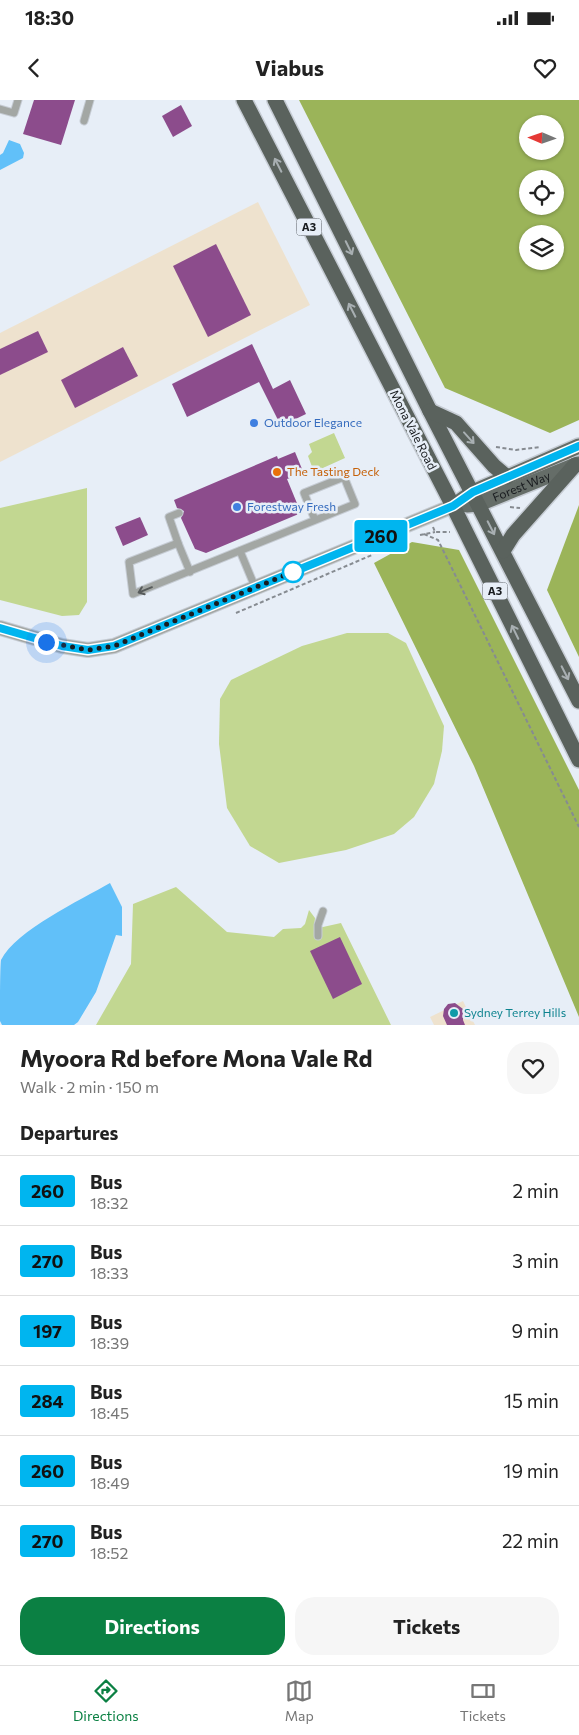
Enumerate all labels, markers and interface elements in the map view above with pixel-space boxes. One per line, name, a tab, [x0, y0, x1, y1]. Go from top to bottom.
text: 18:30	[25, 6, 74, 29]
icon: back	[20, 54, 48, 82]
text: Viabus	[255, 54, 324, 81]
icon: heart	[531, 54, 559, 82]
north arrow	[519, 115, 564, 160]
map controls	[519, 115, 564, 270]
one-way arrow	[273, 158, 283, 173]
button: locate	[519, 170, 564, 215]
road number: A3	[296, 218, 322, 236]
button: layers	[519, 225, 564, 270]
one-way arrow	[345, 240, 355, 255]
one-way arrow	[347, 303, 356, 318]
street label: Mona Vale Road	[388, 387, 440, 472]
place label: Outdoor Elegance	[264, 415, 362, 429]
marker: Outdoor Elegance	[248, 417, 260, 429]
one-way arrow	[464, 431, 475, 444]
place label: The Tasting Deck	[287, 464, 380, 478]
marker: The Tasting Deck	[271, 466, 283, 478]
street label: Forest Way	[490, 468, 552, 504]
place label: Forestway Fresh	[247, 499, 336, 513]
marker: Forestway Fresh	[231, 501, 243, 513]
line badge: 260	[352, 520, 410, 552]
one-way arrow	[487, 520, 496, 535]
text: 260	[364, 525, 398, 547]
unlabelled marker	[282, 561, 304, 583]
road number: A3	[482, 582, 508, 600]
one-way arrow	[138, 586, 153, 595]
one-way arrow	[510, 625, 519, 640]
your location	[34, 630, 59, 655]
one-way arrow	[561, 665, 570, 680]
place label: Sydney Terrey Hills	[464, 1005, 566, 1019]
marker: Sydney Terrey Hills	[448, 1007, 460, 1019]
button: heart	[507, 1042, 559, 1094]
text: Myoora Rd before Mona Vale Rd	[20, 1043, 372, 1072]
text: Walk · 2 min · 150 m	[20, 1077, 159, 1096]
text: Departures	[20, 1121, 118, 1144]
text: Bus	[90, 1170, 122, 1193]
text: 2 min	[512, 1179, 559, 1202]
text: 260	[31, 1180, 64, 1202]
text: 18:32	[90, 1193, 128, 1212]
text: Bus	[90, 1240, 122, 1263]
text: 3 min	[512, 1249, 559, 1272]
text: 270	[32, 1250, 63, 1272]
text: 18:33	[90, 1263, 129, 1282]
text: Bus	[90, 1310, 122, 1333]
text: 9 min	[511, 1319, 559, 1342]
text: 197	[33, 1320, 62, 1342]
text: 18:39	[90, 1333, 129, 1352]
text: Bus	[90, 1380, 122, 1403]
text: 15 min	[504, 1389, 559, 1412]
text: 284	[31, 1390, 64, 1412]
text: 18:45	[90, 1403, 129, 1422]
text: Bus	[90, 1450, 122, 1473]
text: 19 min	[503, 1459, 559, 1482]
text: 260	[31, 1460, 64, 1482]
text: 18:49	[90, 1473, 130, 1492]
text: Bus	[90, 1520, 122, 1543]
text: 22 min	[502, 1529, 559, 1552]
text: 270	[32, 1530, 63, 1552]
text: 18:52	[90, 1543, 128, 1562]
button: Directions	[20, 1597, 285, 1655]
button: Tickets	[295, 1597, 559, 1655]
tab: Directions	[73, 1677, 139, 1724]
tab: Map	[285, 1677, 314, 1724]
tab: Tickets	[460, 1677, 506, 1724]

